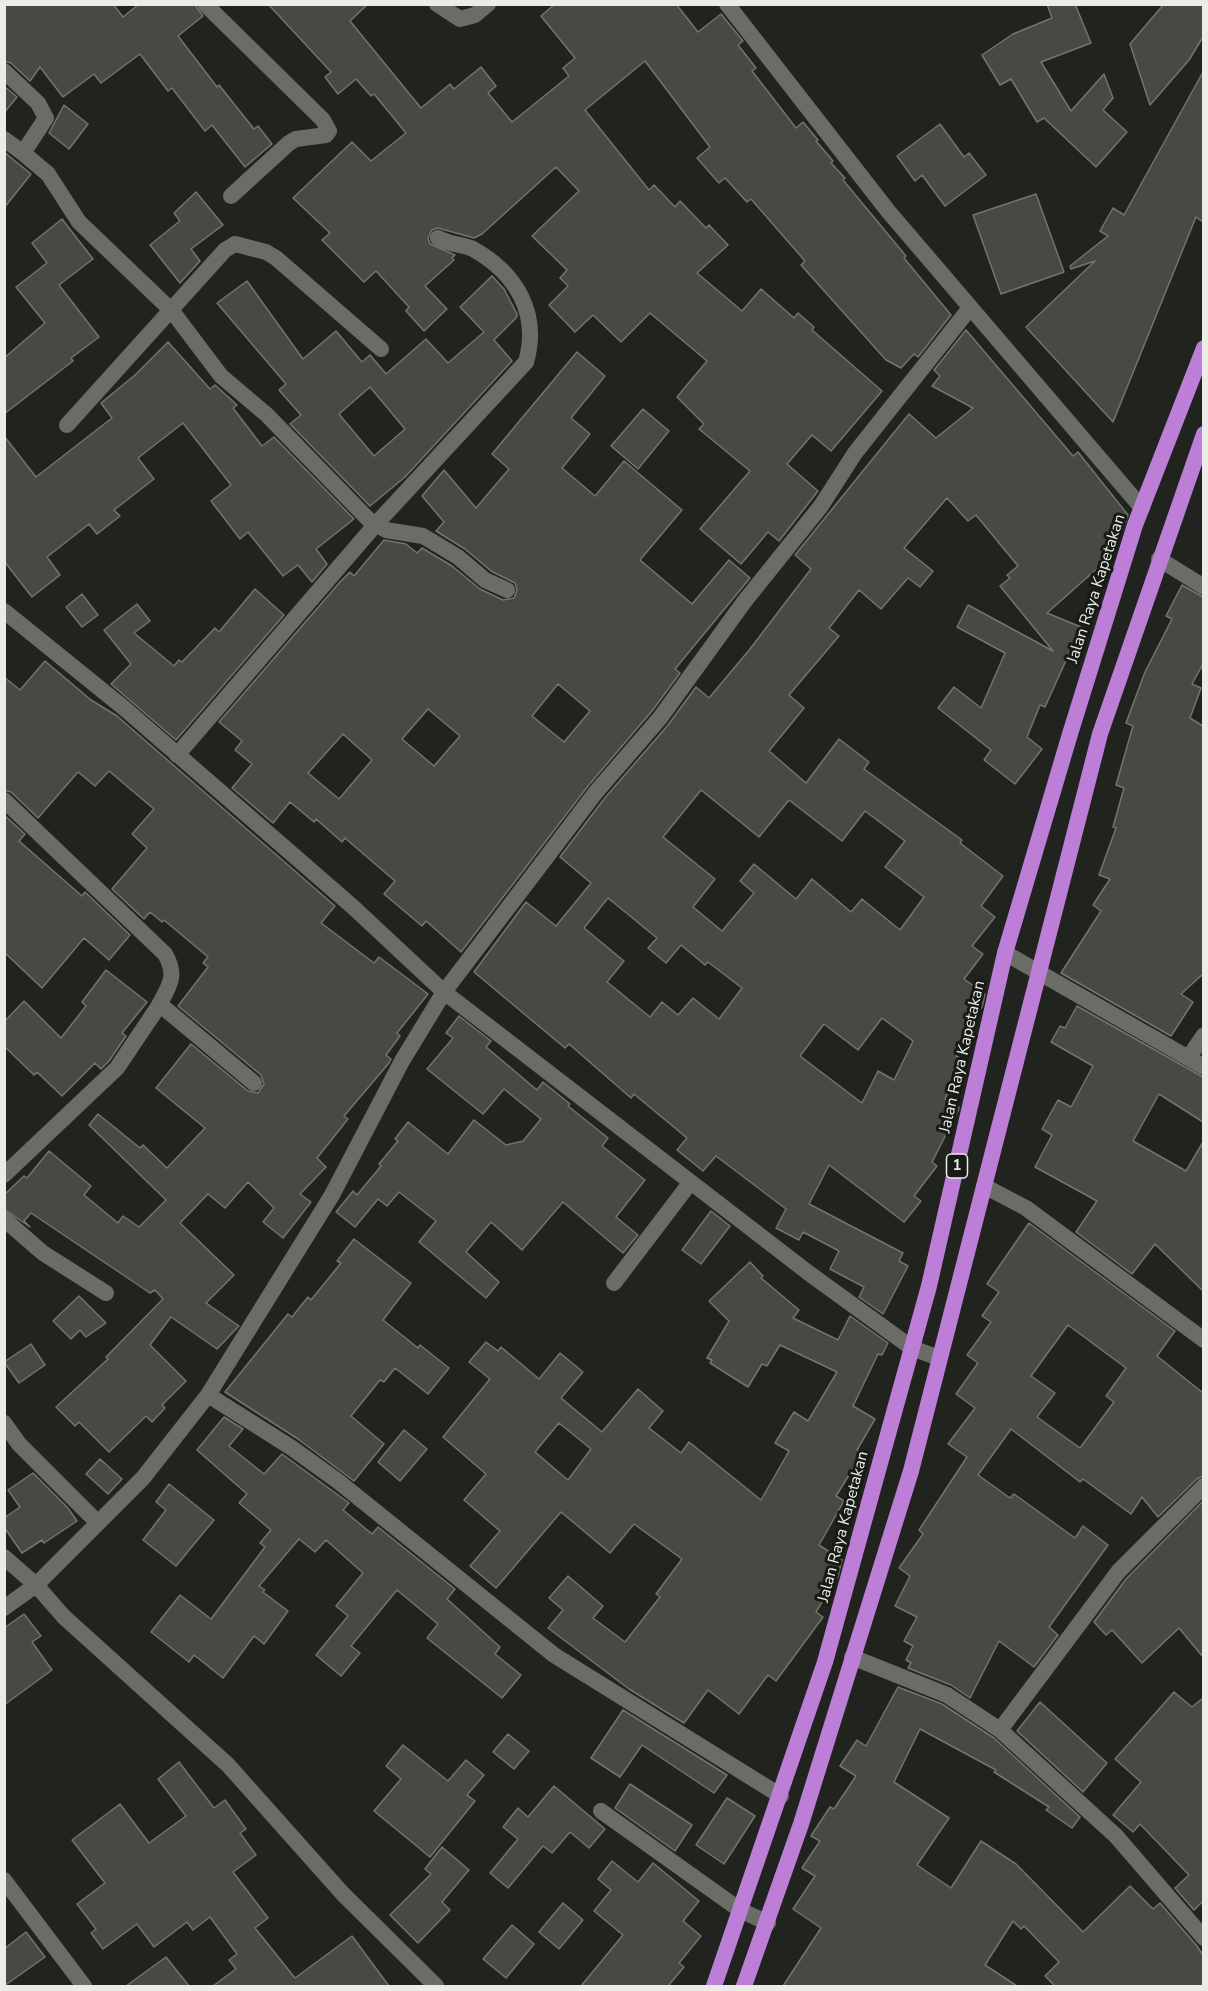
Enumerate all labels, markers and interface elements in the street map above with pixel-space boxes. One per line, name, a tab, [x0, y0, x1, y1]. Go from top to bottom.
street label: Jalan Raya Kapetakan	[1064, 512, 1130, 666]
street label: Jalan Raya Kapetakan	[936, 979, 990, 1135]
road number: 1	[946, 1154, 968, 1178]
street label: Jalan Raya Kapetakan	[815, 1449, 873, 1605]

